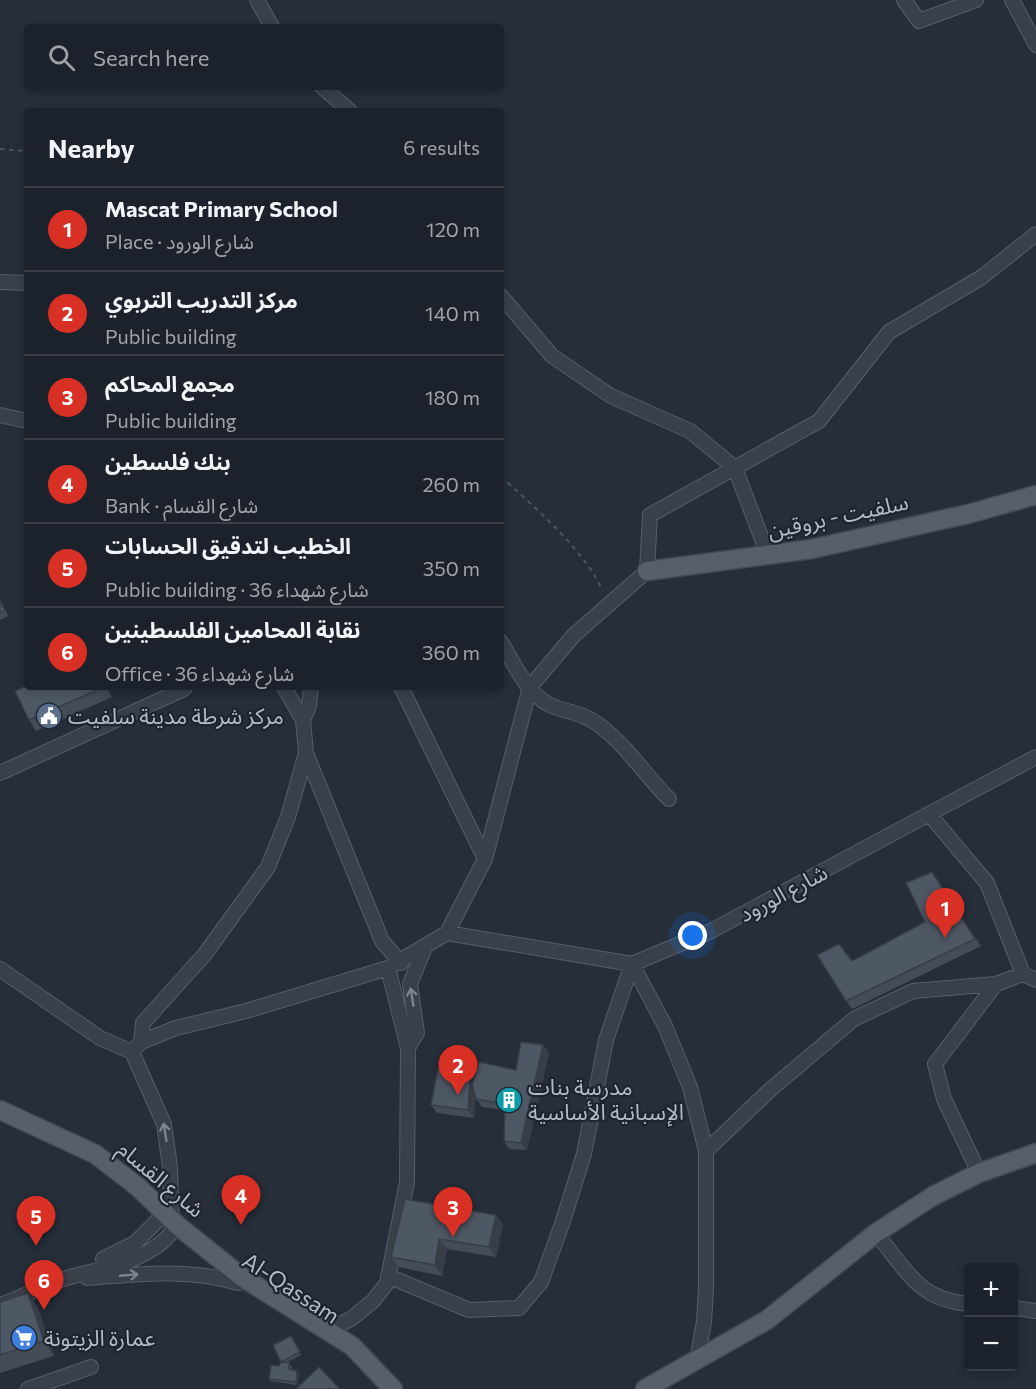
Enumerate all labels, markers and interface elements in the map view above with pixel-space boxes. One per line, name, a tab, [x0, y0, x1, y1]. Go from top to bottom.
search box	[24, 24, 504, 90]
icon: search	[45, 41, 78, 74]
text: Search here	[93, 44, 209, 71]
text: Nearby	[48, 132, 135, 163]
text: 6 results	[403, 135, 480, 159]
text: Mascat Primary School	[105, 195, 338, 222]
text: 1	[63, 217, 72, 241]
text: 120 m	[426, 217, 480, 241]
text: Place · شارع الورود	[105, 229, 254, 253]
text: مركز التدريب التربوي	[105, 286, 298, 313]
text: 2	[62, 301, 73, 325]
text: 140 m	[425, 301, 480, 325]
text: Public building	[105, 324, 237, 348]
text: مجمع المحاكم	[105, 370, 235, 397]
text: 3	[62, 385, 73, 409]
text: 180 m	[425, 385, 480, 409]
text: Public building	[105, 408, 237, 432]
text: بنك فلسطين	[105, 448, 231, 475]
text: 4	[61, 472, 74, 496]
text: 260 m	[422, 472, 480, 496]
street label: سلفيت - بروقين	[765, 487, 911, 544]
text: Bank · شارع القسام	[105, 493, 258, 517]
text: الخطيب لتدقيق الحسابات	[105, 532, 351, 559]
text: 5	[62, 556, 73, 580]
text: 350 m	[423, 556, 480, 580]
text: Public building · شارع شهداء 36	[105, 577, 369, 601]
text: نقابة المحامين الفلسطينين	[105, 616, 360, 643]
text: 6	[61, 640, 74, 664]
text: 360 m	[422, 640, 480, 664]
text: Office · شارع شهداء 36	[105, 661, 294, 685]
public building icon: مركز شرطة مدينة سلفيت	[34, 701, 64, 731]
place label: مركز شرطة مدينة سلفيت	[68, 702, 284, 729]
street label: شارع الورود	[734, 858, 834, 931]
pin: 1	[926, 888, 964, 938]
your location	[678, 921, 707, 950]
one-way arrow	[407, 988, 418, 1008]
pin: 2	[438, 1046, 478, 1095]
place label: مدرسة بنات الإسبانية الأساسية	[528, 1073, 684, 1127]
building icon: مدرسة بنات الإسبانية الأساسية	[494, 1085, 524, 1115]
one-way arrow	[159, 1123, 170, 1142]
street label: شارع القسام	[110, 1135, 210, 1226]
pin: 4	[222, 1176, 260, 1225]
pin: 3	[434, 1188, 472, 1237]
pin: 5	[16, 1196, 56, 1246]
street label: Al-Qassam	[238, 1246, 345, 1329]
pin: 6	[24, 1260, 63, 1310]
map controls	[964, 1263, 1018, 1371]
button: +	[964, 1263, 1018, 1317]
one-way arrow	[118, 1269, 138, 1280]
button: −	[964, 1317, 1018, 1371]
supermarket icon: عمارة الزيتونة	[9, 1323, 39, 1353]
place label: عمارة الزيتونة	[44, 1324, 155, 1352]

